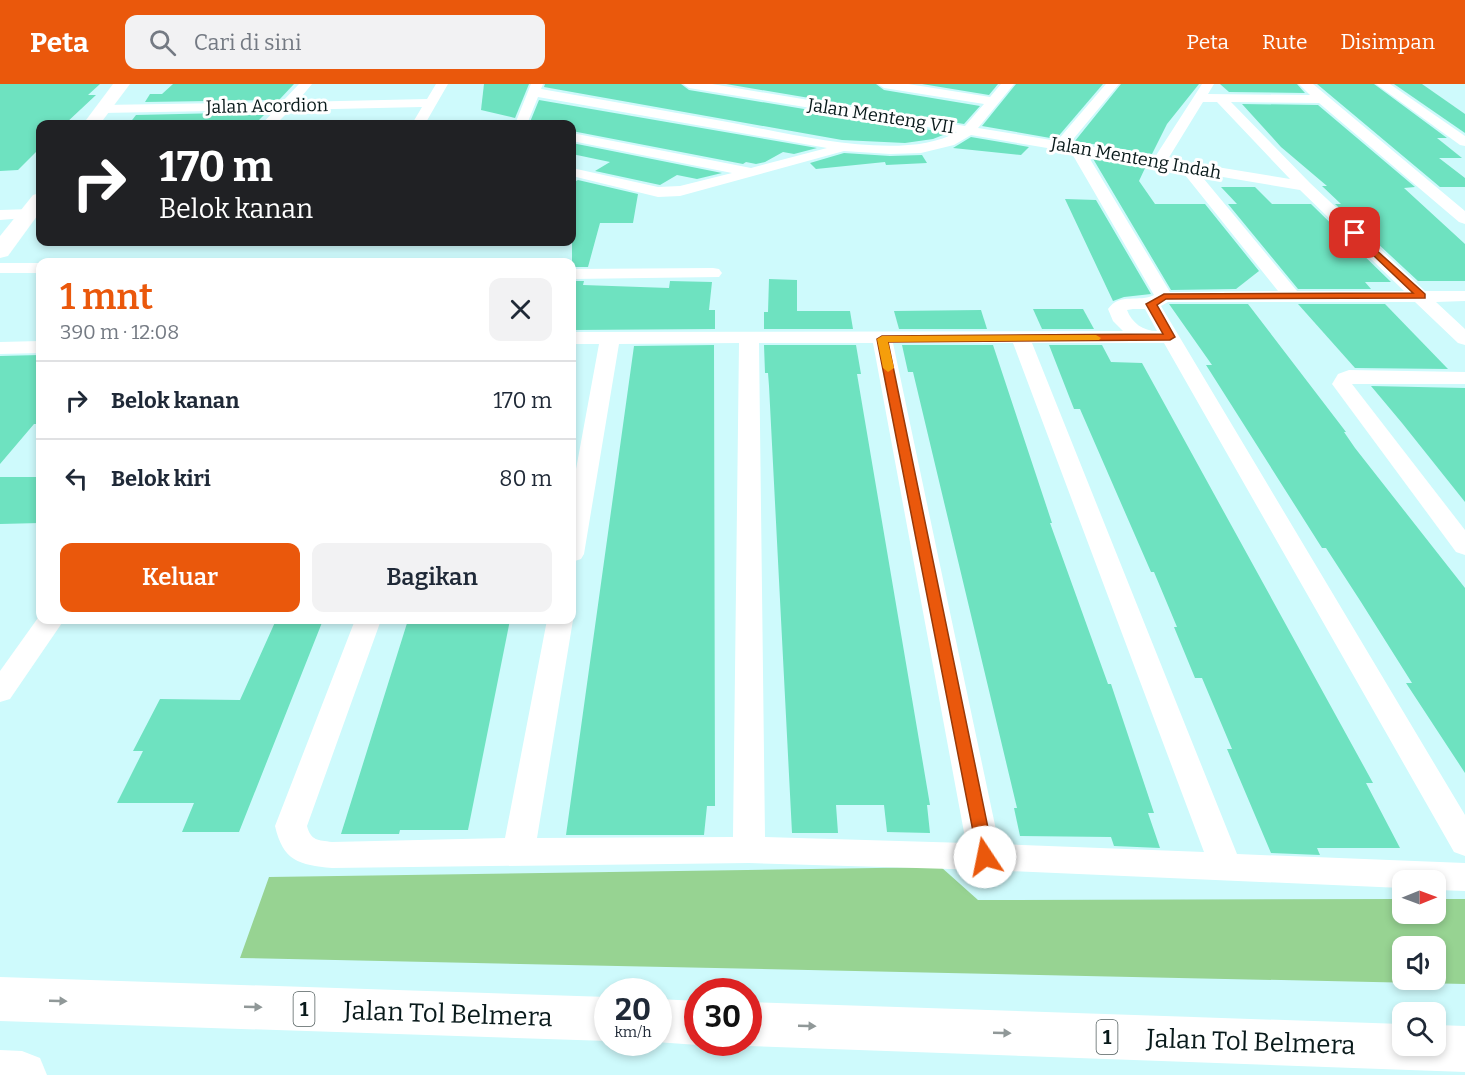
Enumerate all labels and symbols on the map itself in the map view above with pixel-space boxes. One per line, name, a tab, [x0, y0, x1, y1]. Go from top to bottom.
street label: Jalan Menteng VII	[805, 93, 956, 138]
street label: Jalan Acordion	[205, 94, 329, 118]
street label: Jalan Menteng Indah	[1048, 132, 1223, 184]
pin	[1329, 207, 1380, 258]
position arrow	[953, 825, 1017, 889]
north arrow	[1392, 870, 1446, 924]
speed limit sign: 30	[684, 978, 762, 1056]
road number: 1	[294, 992, 314, 1026]
street label: Jalan Tol Belmera	[342, 995, 553, 1033]
one-way arrow	[49, 996, 68, 1005]
one-way arrow	[244, 1003, 263, 1012]
road number: 1	[1096, 1020, 1118, 1054]
one-way arrow	[797, 1022, 816, 1031]
street label: Jalan Tol Belmera	[1145, 1023, 1356, 1061]
one-way arrow	[992, 1028, 1011, 1038]

